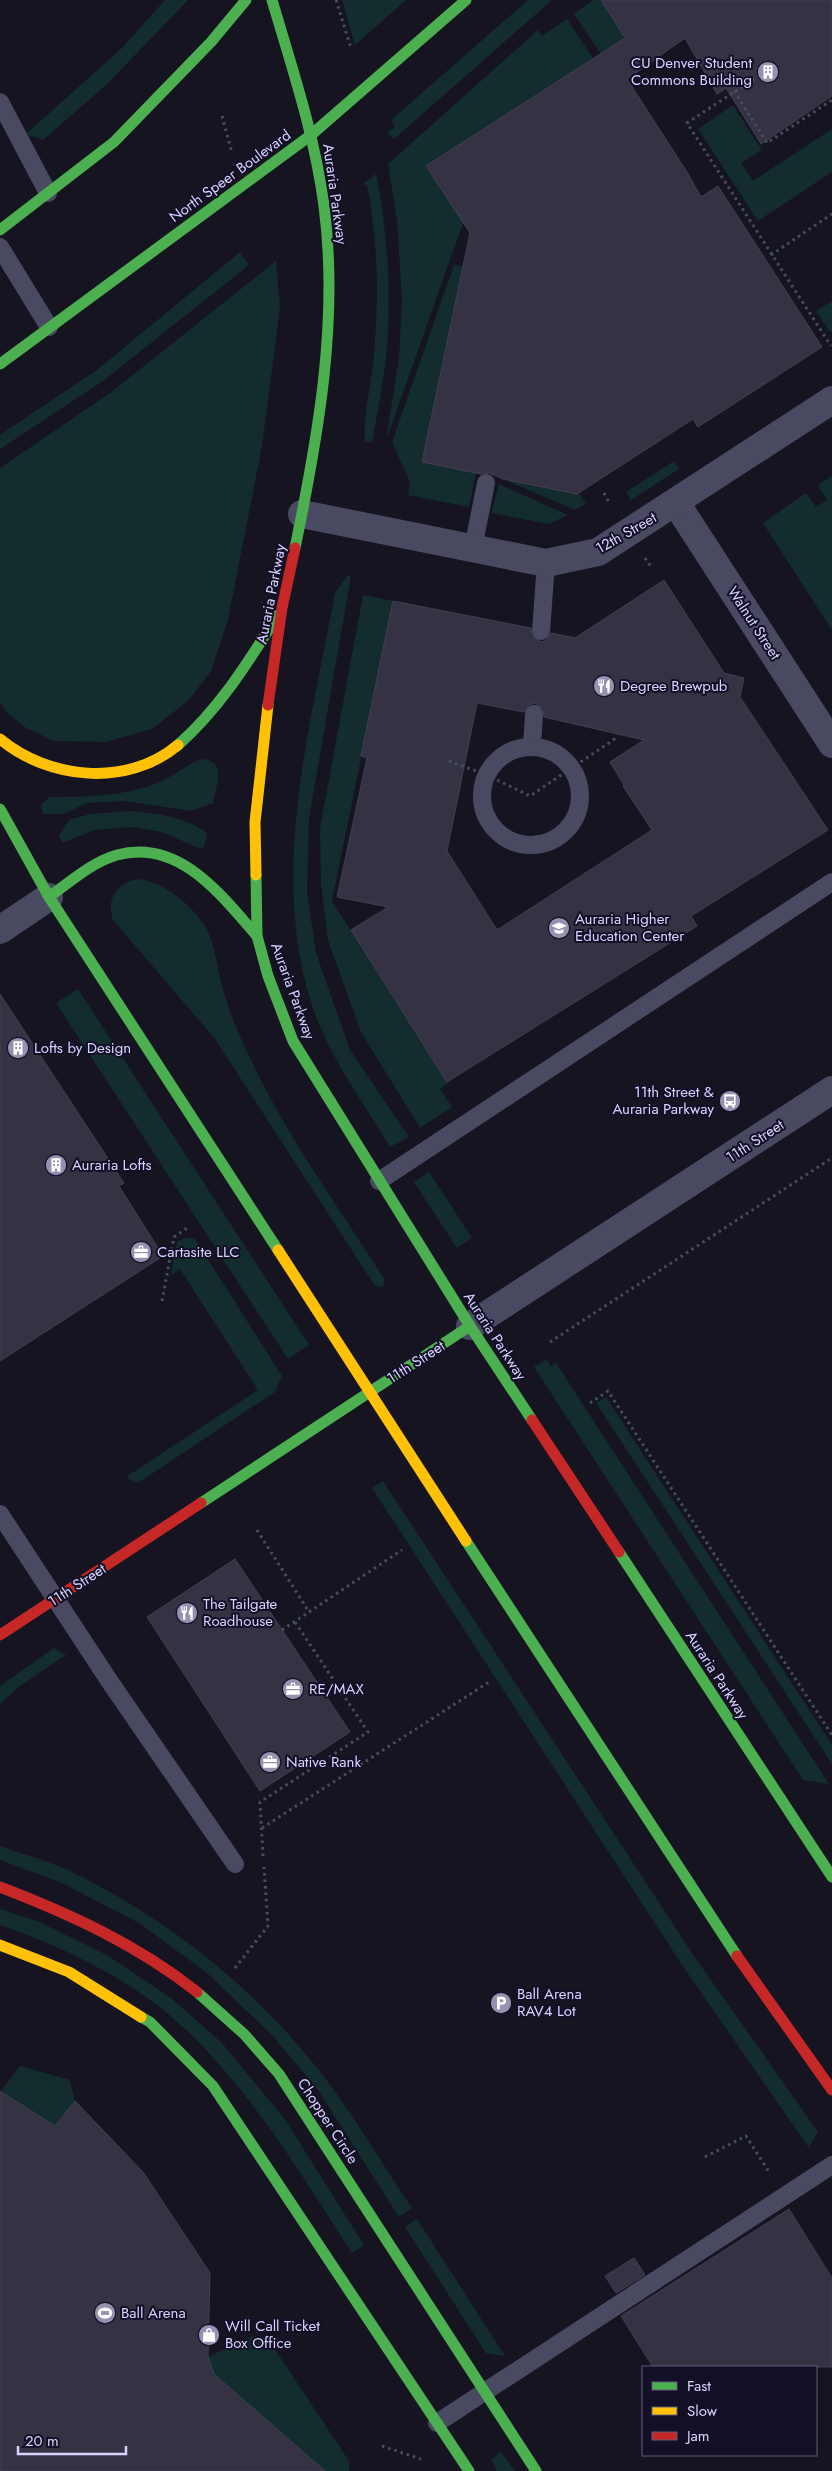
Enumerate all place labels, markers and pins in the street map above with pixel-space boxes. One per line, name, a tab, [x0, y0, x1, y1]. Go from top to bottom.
place label: CU Denver Student Commons Building	[631, 52, 752, 91]
building icon: CU Denver Student Commons Building	[756, 60, 780, 84]
restaurant icon: Degree Brewpub	[592, 674, 616, 698]
place label: Degree Brewpub	[620, 675, 728, 697]
place label: Auraria Higher Education Center	[575, 908, 685, 947]
school or university icon: Auraria Higher Education Center	[547, 916, 571, 940]
building icon: Lofts by Design	[6, 1036, 30, 1060]
place label: Lofts by Design	[34, 1037, 131, 1059]
place label: 11th Street & Auraria Parkway	[613, 1081, 714, 1120]
bus stop icon: 11th Street & Auraria Parkway	[718, 1089, 742, 1113]
building icon: Auraria Lofts	[44, 1153, 68, 1177]
place label: Auraria Lofts	[72, 1154, 151, 1176]
office icon: Cartasite LLC	[129, 1240, 153, 1264]
place label: Cartasite LLC	[157, 1241, 240, 1263]
place label: The Tailgate Roadhouse	[203, 1593, 277, 1632]
restaurant icon: The Tailgate Roadhouse	[175, 1601, 199, 1625]
office icon: RE/MAX	[281, 1677, 305, 1701]
place label: RE/MAX	[309, 1678, 364, 1700]
office icon: Native Rank	[258, 1750, 282, 1774]
place label: Native Rank	[286, 1751, 361, 1773]
place label: Ball Arena RAV4 Lot	[517, 1983, 582, 2022]
parking icon: Ball Arena RAV4 Lot	[489, 1991, 513, 2015]
sports icon: Ball Arena	[93, 2301, 117, 2325]
place label: Ball Arena	[121, 2302, 186, 2324]
place label: Will Call Ticket Box Office	[225, 2315, 320, 2354]
shop icon: Will Call Ticket Box Office	[197, 2323, 221, 2347]

